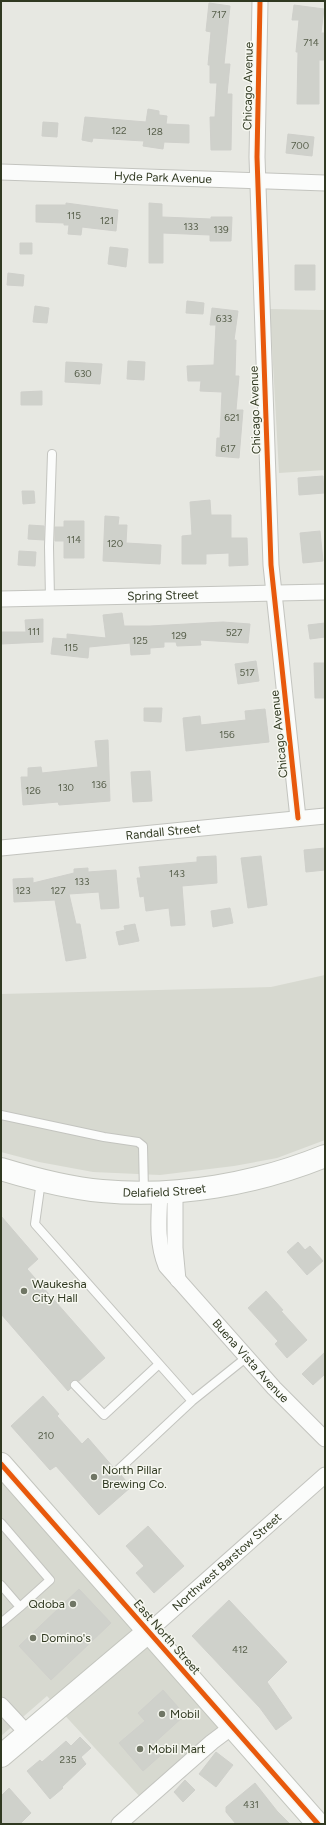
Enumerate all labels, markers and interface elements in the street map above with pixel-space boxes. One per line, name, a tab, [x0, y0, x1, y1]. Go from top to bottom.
house number: 717	[212, 8, 227, 21]
house number: 714	[303, 36, 319, 49]
street label: Chicago Avenue	[240, 41, 256, 130]
house number: 122	[111, 124, 127, 137]
house number: 128	[147, 125, 163, 138]
house number: 700	[291, 139, 309, 152]
street label: Hyde Park Avenue	[114, 169, 213, 186]
house number: 115	[67, 209, 81, 222]
house number: 121	[100, 214, 114, 227]
house number: 133	[183, 220, 199, 233]
house number: 139	[213, 223, 229, 236]
house number: 633	[216, 312, 232, 325]
street label: Chicago Avenue	[246, 365, 264, 454]
house number: 630	[74, 367, 92, 380]
house number: 621	[224, 411, 240, 424]
house number: 617	[220, 442, 236, 455]
house number: 114	[67, 533, 81, 546]
house number: 120	[107, 537, 123, 550]
street label: Spring Street	[127, 588, 199, 603]
house number: 111	[28, 625, 40, 638]
house number: 527	[226, 626, 243, 639]
house number: 129	[171, 629, 187, 642]
house number: 125	[132, 634, 148, 647]
house number: 115	[64, 641, 78, 654]
house number: 517	[239, 666, 255, 679]
street label: Chicago Avenue	[267, 689, 291, 779]
house number: 156	[219, 728, 235, 741]
house number: 136	[91, 778, 107, 791]
house number: 130	[58, 781, 74, 794]
house number: 126	[25, 784, 41, 797]
street label: Randall Street	[125, 821, 202, 843]
house number: 143	[169, 867, 185, 880]
house number: 133	[74, 875, 90, 888]
house number: 123	[15, 884, 31, 897]
house number: 127	[50, 884, 66, 897]
street label: Delafield Street	[122, 1181, 207, 1200]
place label: Waukesha City Hall	[32, 1277, 87, 1305]
marker: Waukesha City Hall	[19, 1286, 29, 1296]
street label: Buena Vista Avenue	[209, 1316, 292, 1406]
house number: 210	[38, 1429, 54, 1442]
place label: North Pillar Brewing Co.	[102, 1463, 167, 1491]
marker: North Pillar Brewing Co.	[89, 1472, 99, 1482]
street label: Northwest Barstow Street	[169, 1510, 285, 1614]
place label: Qdoba	[28, 1597, 65, 1611]
street label: East North Street	[131, 1597, 204, 1678]
marker: Qdoba	[68, 1599, 78, 1609]
place label: Domino's	[41, 1631, 91, 1645]
marker: Domino's	[28, 1633, 38, 1643]
house number: 412	[232, 1643, 248, 1656]
place label: Mobil	[170, 1707, 200, 1721]
marker: Mobil	[157, 1709, 167, 1719]
place label: Mobil Mart	[148, 1742, 206, 1756]
marker: Mobil Mart	[135, 1744, 145, 1754]
house number: 235	[60, 1753, 77, 1766]
house number: 431	[243, 1798, 259, 1811]

